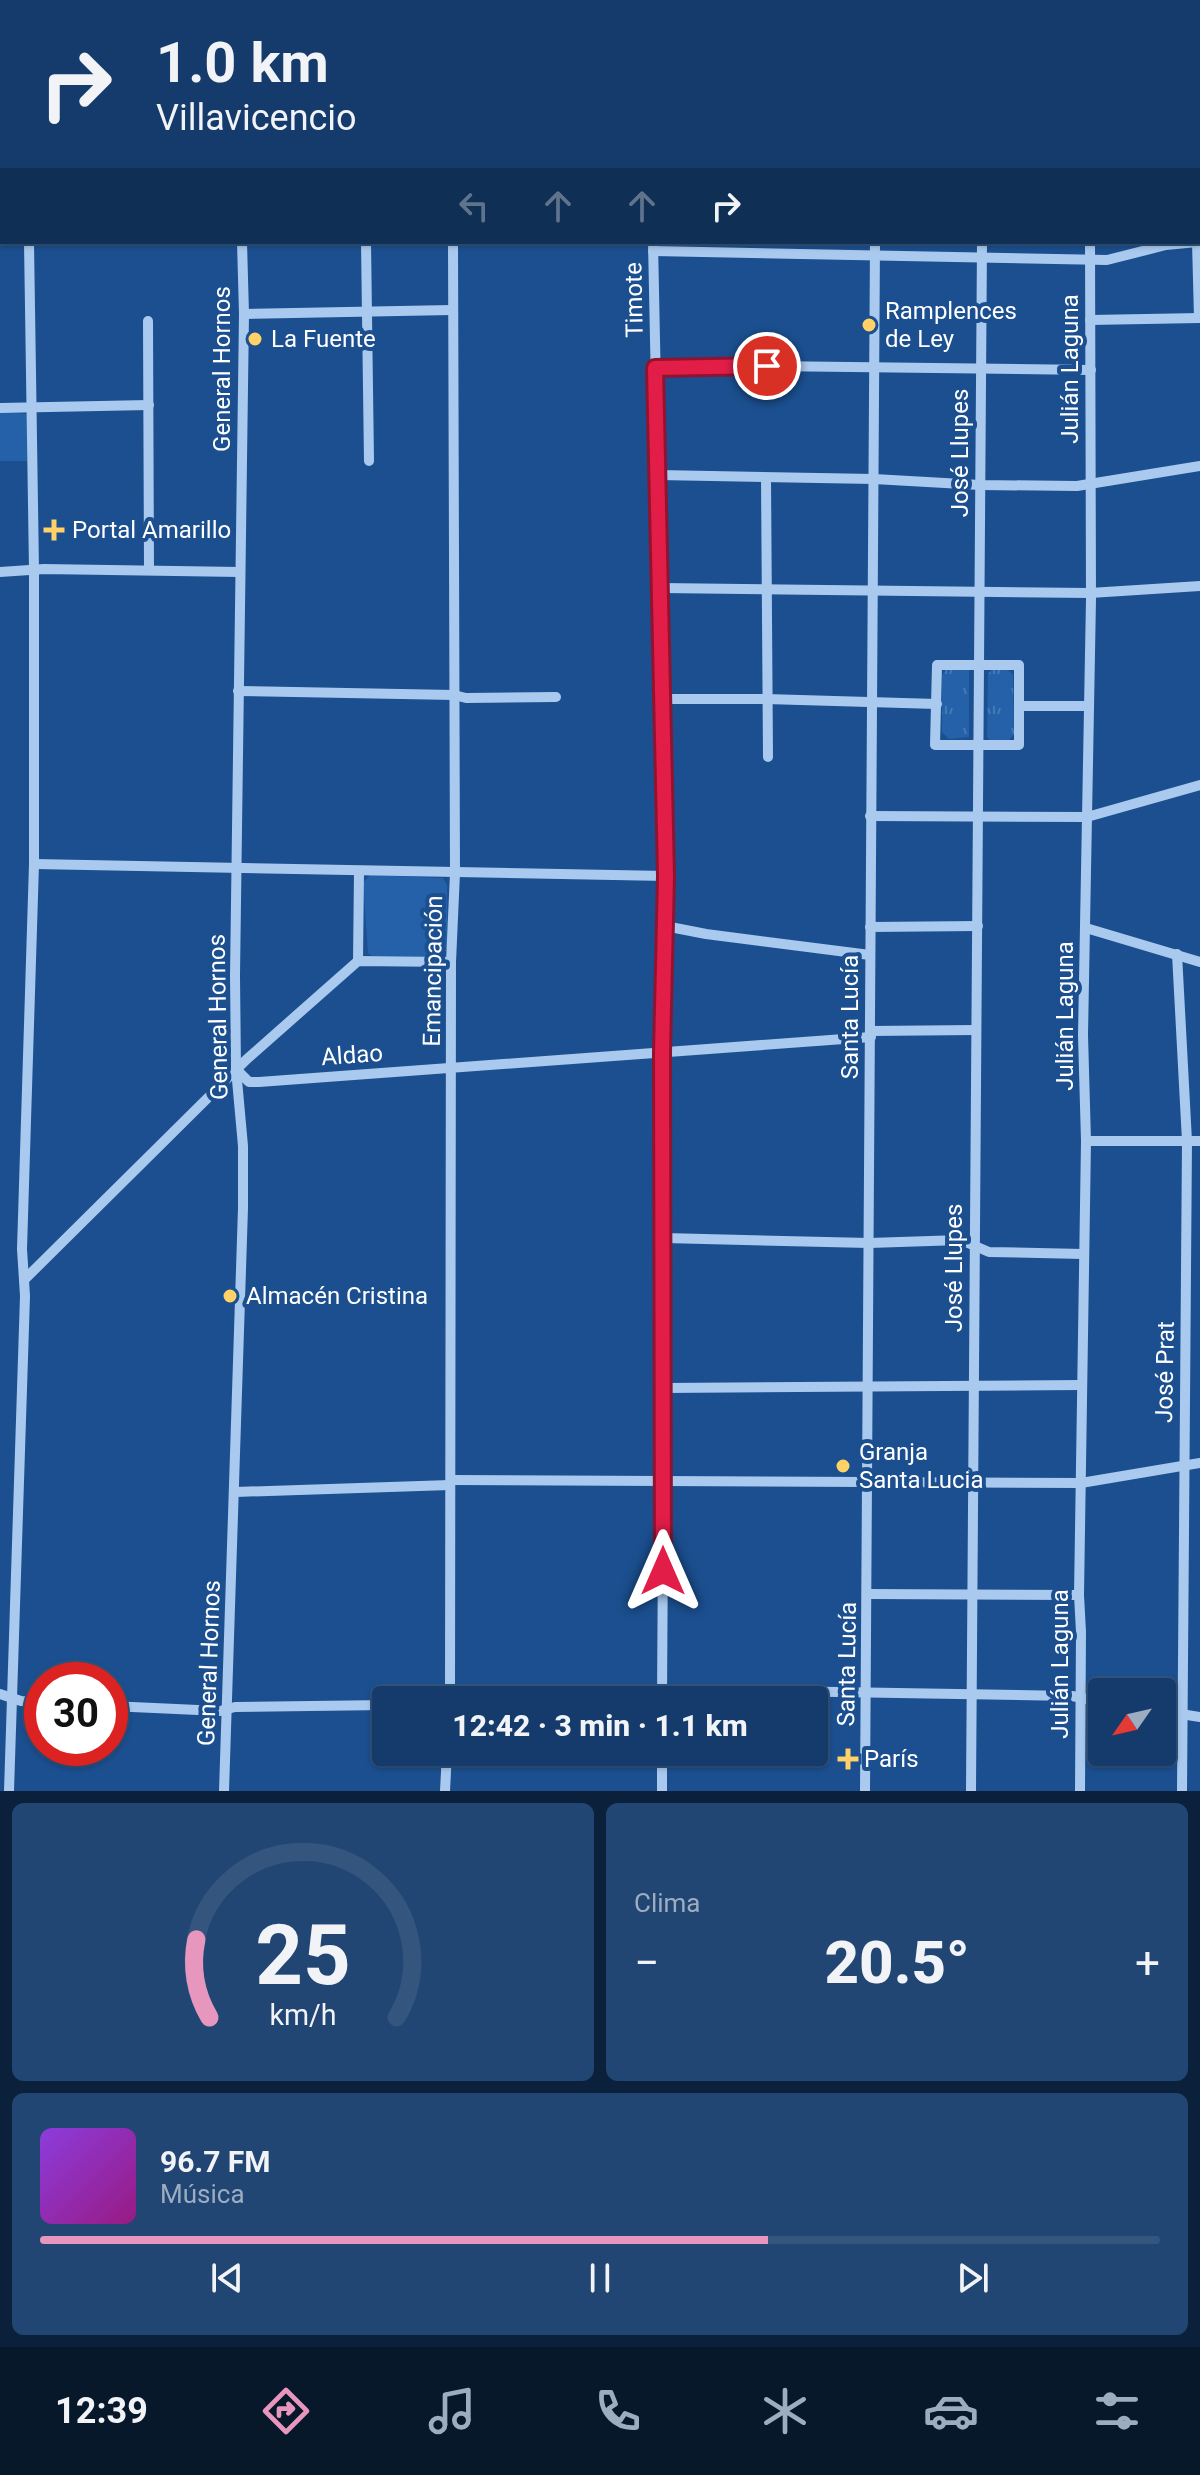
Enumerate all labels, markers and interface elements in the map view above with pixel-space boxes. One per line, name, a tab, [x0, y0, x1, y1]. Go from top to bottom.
text: 1.0 km	[156, 30, 329, 96]
icon: right	[24, 32, 128, 136]
text: Villavicencio	[156, 97, 357, 139]
icon: left	[452, 184, 496, 228]
icon: ahead	[536, 184, 580, 228]
icon: ahead	[620, 184, 664, 228]
icon: right	[704, 184, 748, 228]
street label: Timote	[619, 262, 649, 338]
street label: General Hornos	[208, 286, 236, 452]
street label: Julián Laguna	[1056, 294, 1084, 444]
place label: Ramplences de Ley	[885, 297, 1017, 353]
marker: Ramplences de Ley	[860, 316, 878, 334]
place label: La Fuente	[271, 325, 376, 353]
marker: La Fuente	[246, 330, 264, 348]
pin	[733, 332, 801, 400]
icon: arrive	[745, 344, 789, 388]
street label: José Llupes	[946, 389, 974, 517]
place label: Portal Amarillo	[72, 516, 231, 544]
marker: Portal Amarillo	[43, 519, 65, 541]
street label: Emancipación	[418, 895, 448, 1047]
street label: General Hornos	[203, 934, 233, 1100]
street label: Julián Laguna	[1051, 941, 1079, 1091]
street label: Santa Lucía	[836, 955, 864, 1079]
street label: Aldao	[320, 1039, 384, 1071]
street label: José Llupes	[940, 1204, 968, 1332]
place label: Almacén Cristina	[246, 1282, 428, 1310]
marker: Almacén Cristina	[221, 1287, 239, 1305]
street label: José Prat	[1150, 1321, 1180, 1423]
place label: Granja Santa Lucia	[859, 1438, 984, 1494]
marker: Granja Santa Lucia	[834, 1457, 852, 1475]
position arrow	[621, 1529, 705, 1613]
street label: General Hornos	[192, 1580, 226, 1746]
street label: Julián Laguna	[1046, 1589, 1074, 1739]
street label: Santa Lucía	[832, 1601, 862, 1727]
speed limit sign: 30	[24, 1662, 128, 1766]
north arrow	[1088, 1678, 1176, 1766]
map controls	[1088, 1678, 1176, 1766]
text: 12:42 · 3 min · 1.1 km	[452, 1708, 748, 1743]
place label: París	[864, 1745, 919, 1773]
marker: París	[839, 1750, 857, 1768]
text: Clima	[634, 1888, 701, 1918]
text: 25	[255, 1907, 351, 2004]
text: 20.5°	[825, 1927, 970, 1998]
text: −	[634, 1937, 659, 1989]
text: +	[1135, 1937, 1160, 1989]
text: km/h	[269, 1998, 337, 2032]
text: 96.7 FM	[160, 2144, 271, 2179]
text: Música	[160, 2179, 245, 2209]
icon: previous	[205, 2256, 249, 2300]
icon: pause	[578, 2256, 622, 2300]
icon: next	[951, 2256, 995, 2300]
icon: directions	[258, 2383, 314, 2439]
icon: music	[424, 2383, 480, 2439]
icon: phone	[590, 2383, 646, 2439]
icon: climate	[757, 2383, 813, 2439]
icon: car	[923, 2383, 979, 2439]
icon: filters	[1089, 2383, 1145, 2439]
text: 12:39	[55, 2390, 148, 2432]

